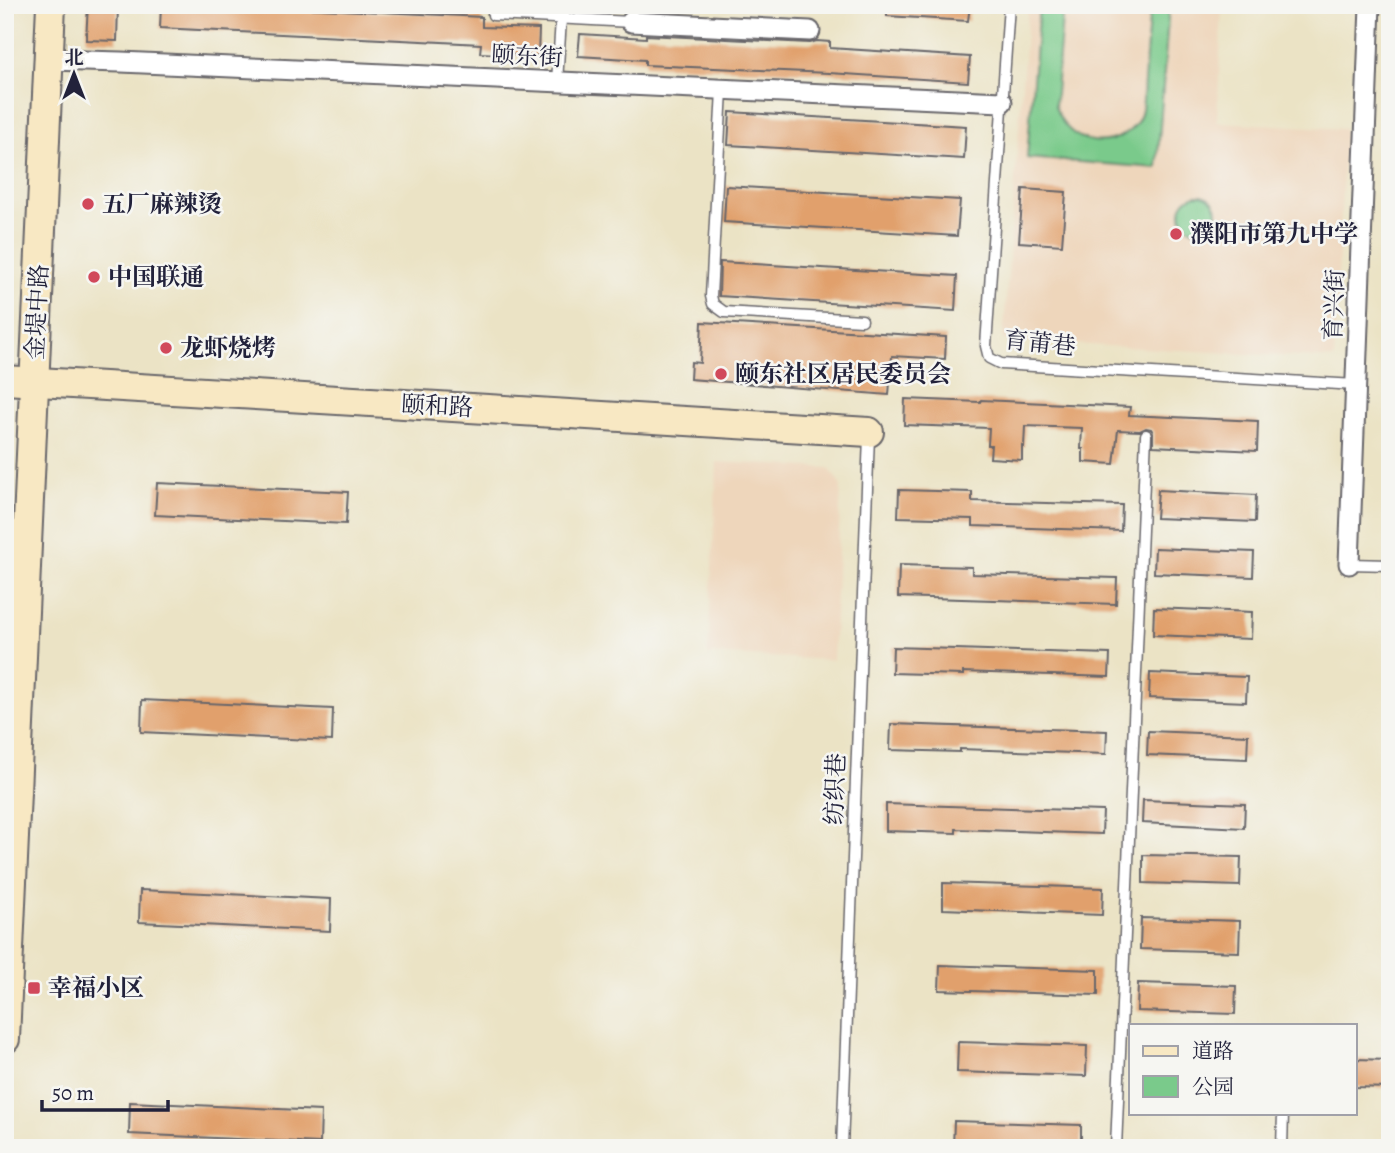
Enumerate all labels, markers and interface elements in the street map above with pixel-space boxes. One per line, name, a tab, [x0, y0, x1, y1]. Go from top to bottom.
north arrow	[38, 38, 108, 108]
street label: 颐东街	[490, 38, 564, 74]
text: 北	[64, 45, 84, 71]
place label: 五厂麻辣烫	[102, 188, 222, 220]
marker: 五厂麻辣烫	[80, 196, 96, 212]
place label: 濮阳市第九中学	[1190, 218, 1358, 250]
marker: 濮阳市第九中学	[1168, 226, 1184, 242]
place label: 中国联通	[108, 261, 204, 293]
street label: 金堤中路	[19, 263, 55, 361]
street label: 育兴街	[1317, 268, 1351, 342]
marker: 中国联通	[86, 269, 102, 285]
street label: 育莆巷	[1003, 323, 1077, 363]
place label: 龙虾烧烤	[180, 332, 276, 364]
marker: 龙虾烧烤	[158, 340, 174, 356]
place label: 颐东社区居民委员会	[735, 358, 951, 390]
marker: 颐东社区居民委员会	[713, 366, 729, 382]
street label: 颐和路	[400, 388, 474, 424]
street label: 纺织巷	[818, 752, 852, 826]
place label: 幸福小区	[48, 972, 144, 1004]
marker: 幸福小区	[26, 980, 42, 996]
legend	[1129, 1024, 1356, 1114]
text: 道路	[1192, 1037, 1234, 1065]
scale bar	[42, 1069, 168, 1113]
text: 公园	[1192, 1073, 1234, 1101]
text: 50 m	[52, 1079, 94, 1107]

